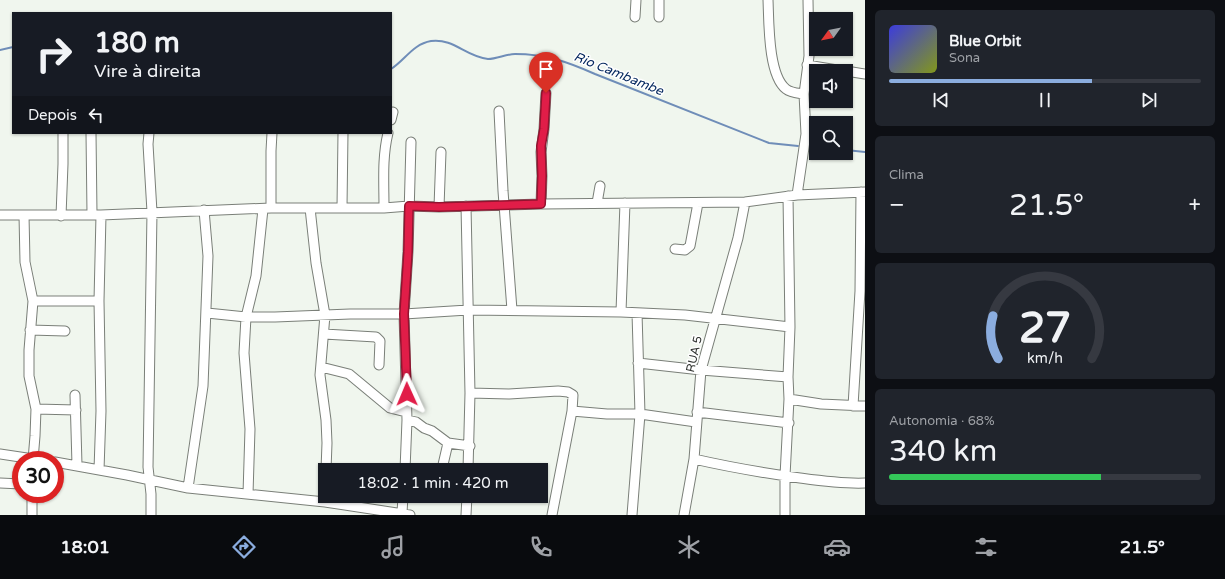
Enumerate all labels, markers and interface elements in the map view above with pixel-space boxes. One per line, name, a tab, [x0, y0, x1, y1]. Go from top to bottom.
north arrow	[809, 12, 853, 56]
map controls	[809, 12, 853, 160]
text: 180 m	[94, 26, 180, 60]
icon: right	[28, 28, 80, 80]
text: Blue Orbit	[949, 32, 1021, 50]
water label: Rio Cambambe	[572, 49, 666, 99]
text: Sona	[949, 50, 980, 66]
pin	[529, 52, 563, 93]
icon: arrive	[535, 58, 557, 80]
text: Vire à direita	[94, 60, 201, 82]
button: sound	[809, 64, 853, 108]
icon: previous	[930, 89, 952, 111]
icon: pause	[1034, 89, 1056, 111]
icon: next	[1138, 89, 1160, 111]
icon: left	[85, 104, 107, 126]
text: Depois	[28, 106, 77, 124]
button: search	[809, 116, 853, 160]
text: Clima	[889, 167, 924, 183]
text: 21.5°	[1009, 187, 1084, 224]
text: −	[889, 192, 905, 218]
text: +	[1189, 192, 1201, 218]
text: 27	[1019, 303, 1071, 353]
street label: RUA 5	[683, 334, 705, 374]
text: km/h	[1027, 349, 1063, 366]
position arrow	[386, 373, 428, 415]
text: Autonomia · 68%	[889, 413, 995, 429]
text: 340 km	[889, 433, 997, 470]
speed limit sign: 30	[12, 451, 64, 503]
text: 18:02 · 1 min · 420 m	[358, 474, 508, 492]
icon: directions	[230, 533, 258, 561]
icon: music	[379, 533, 407, 561]
icon: phone	[527, 533, 555, 561]
icon: climate	[675, 533, 703, 561]
icon: car	[823, 533, 851, 561]
icon: filters	[972, 533, 1000, 561]
text: 18:01	[60, 536, 110, 558]
text: 21.5°	[1120, 536, 1165, 558]

